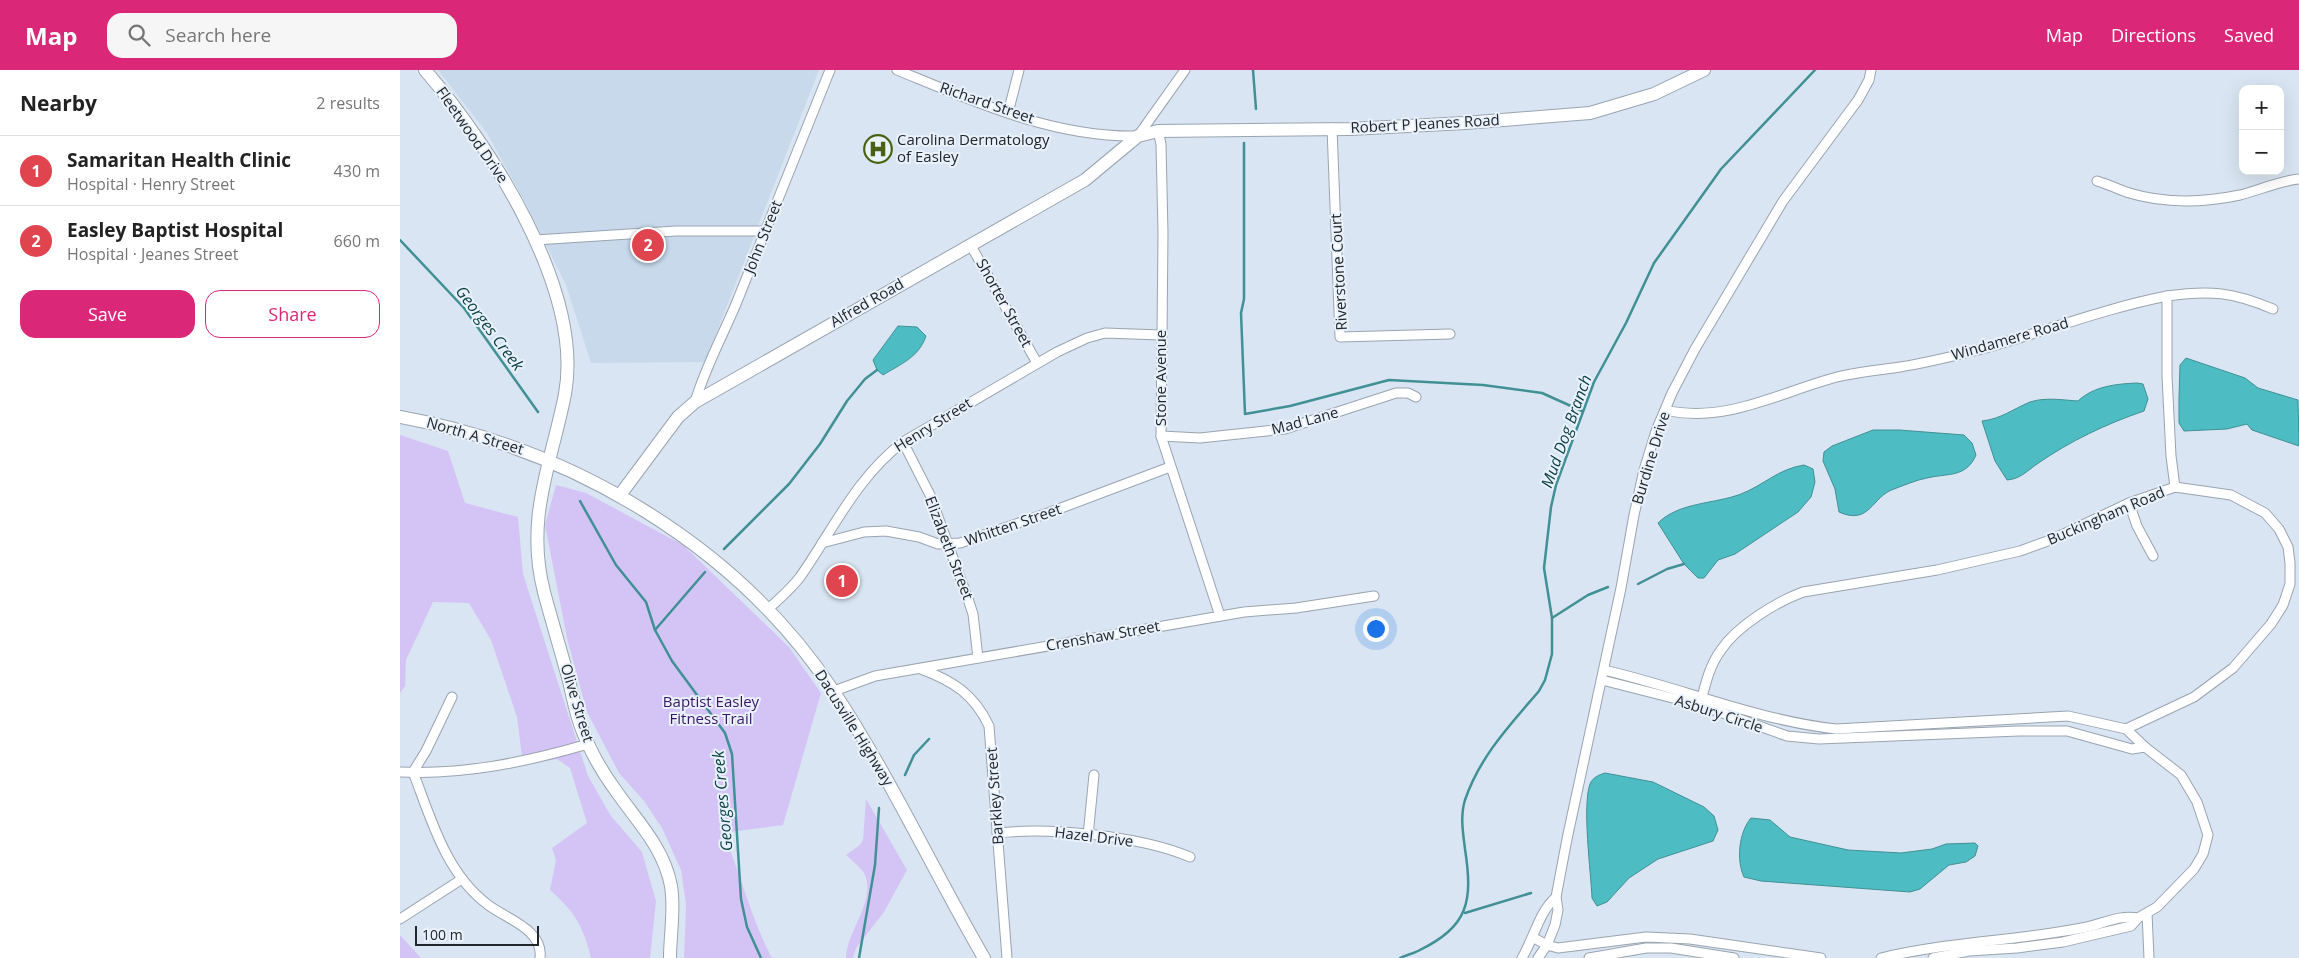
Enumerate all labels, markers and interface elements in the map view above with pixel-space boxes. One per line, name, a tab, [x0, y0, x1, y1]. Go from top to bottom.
search box	[107, 13, 457, 58]
text: Map	[25, 19, 77, 52]
icon: search	[125, 21, 153, 49]
text: Search here	[165, 22, 271, 48]
text: Map	[2046, 23, 2083, 47]
text: Directions	[2111, 23, 2196, 47]
text: Saved	[2224, 23, 2274, 47]
street label: Richard Street	[937, 77, 1037, 128]
street label: Fleetwood Drive	[432, 82, 513, 187]
map controls	[2239, 85, 2284, 175]
button: +	[2239, 85, 2284, 130]
text: Nearby	[20, 89, 97, 117]
text: 2 results	[316, 92, 380, 114]
street label: Robert P Jeanes Road	[1350, 109, 1500, 137]
place label: Carolina Dermatology of Easley	[897, 129, 1050, 166]
button: −	[2239, 130, 2284, 175]
hospital icon: Carolina Dermatology of Easley	[863, 134, 893, 164]
text: Samaritan Health Clinic	[67, 147, 291, 173]
text: 1	[31, 160, 41, 182]
text: 430 m	[334, 160, 380, 182]
text: Hospital · Henry Street	[67, 173, 235, 195]
street label: John Street	[738, 197, 786, 278]
street label: Riverstone Court	[1325, 213, 1351, 331]
text: Easley Baptist Hospital	[67, 217, 283, 243]
pin: 2	[632, 226, 664, 264]
text: 2	[31, 230, 41, 252]
text: 660 m	[334, 230, 380, 252]
text: Hospital · Jeanes Street	[67, 243, 238, 265]
street label: Shorter Street	[972, 255, 1037, 350]
street label: Alfred Road	[826, 273, 907, 331]
water label: Georges Creek	[451, 281, 530, 376]
button: Save	[20, 290, 195, 338]
button: Share	[205, 290, 380, 338]
street label: Windamere Road	[1949, 312, 2071, 364]
street label: Stone Avenue	[1150, 330, 1170, 426]
water label: Mud Dog Branch	[1535, 371, 1597, 491]
street label: Henry Street	[890, 392, 975, 456]
street label: Mad Lane	[1269, 401, 1341, 439]
street label: Burdine Drive	[1626, 409, 1674, 507]
street label: North A Street	[424, 412, 526, 458]
street label: Buckingham Road	[2044, 481, 2168, 549]
street label: Elizabeth Street	[921, 493, 979, 602]
street label: Whitten Street	[962, 498, 1064, 550]
pin: 1	[826, 562, 858, 600]
street label: Crenshaw Street	[1044, 615, 1161, 655]
your location	[1363, 616, 1389, 642]
street label: Olive Street	[557, 661, 599, 744]
street label: Dacusville Highway	[811, 666, 899, 790]
street label: Asbury Circle	[1673, 689, 1766, 737]
park label: Baptist Easley Fitness Trail	[663, 691, 760, 728]
street label: Barkley Street	[981, 747, 1007, 845]
water label: Georges Creek	[707, 749, 737, 852]
street label: Hazel Drive	[1054, 821, 1135, 851]
scale bar	[415, 923, 539, 946]
text: 100 m	[422, 925, 463, 944]

